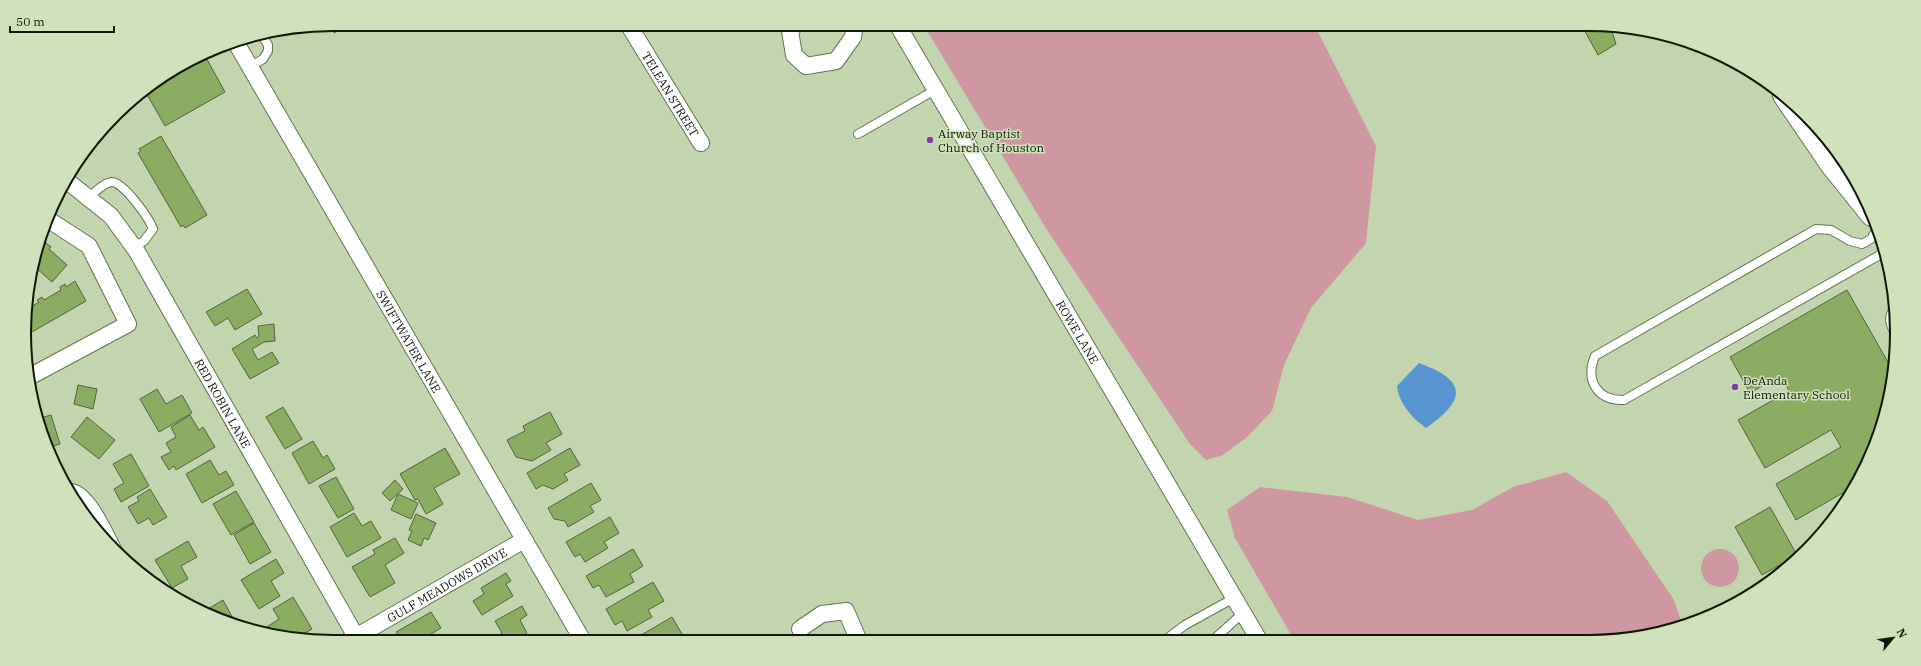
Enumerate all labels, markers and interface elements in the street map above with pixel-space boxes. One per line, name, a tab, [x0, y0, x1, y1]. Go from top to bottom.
scale bar	[10, 8, 114, 34]
text: 50 m	[16, 14, 45, 29]
street label: TELEAN STREET	[639, 49, 703, 139]
place label: Airway Baptist Church of Houston	[938, 126, 1044, 155]
marker: Airway Baptist Church of Houston	[925, 135, 935, 145]
street label: SWIFTWATER LANE	[374, 287, 445, 395]
street label: ROWE LANE	[1053, 297, 1102, 366]
street label: RED ROBIN LANE	[192, 356, 254, 451]
place label: DeAnda Elementary School	[1743, 373, 1850, 402]
marker: DeAnda Elementary School	[1730, 382, 1740, 392]
street label: GULF MEADOWS DRIVE	[384, 544, 509, 625]
north arrow	[1873, 618, 1913, 658]
text: N	[1894, 626, 1910, 641]

